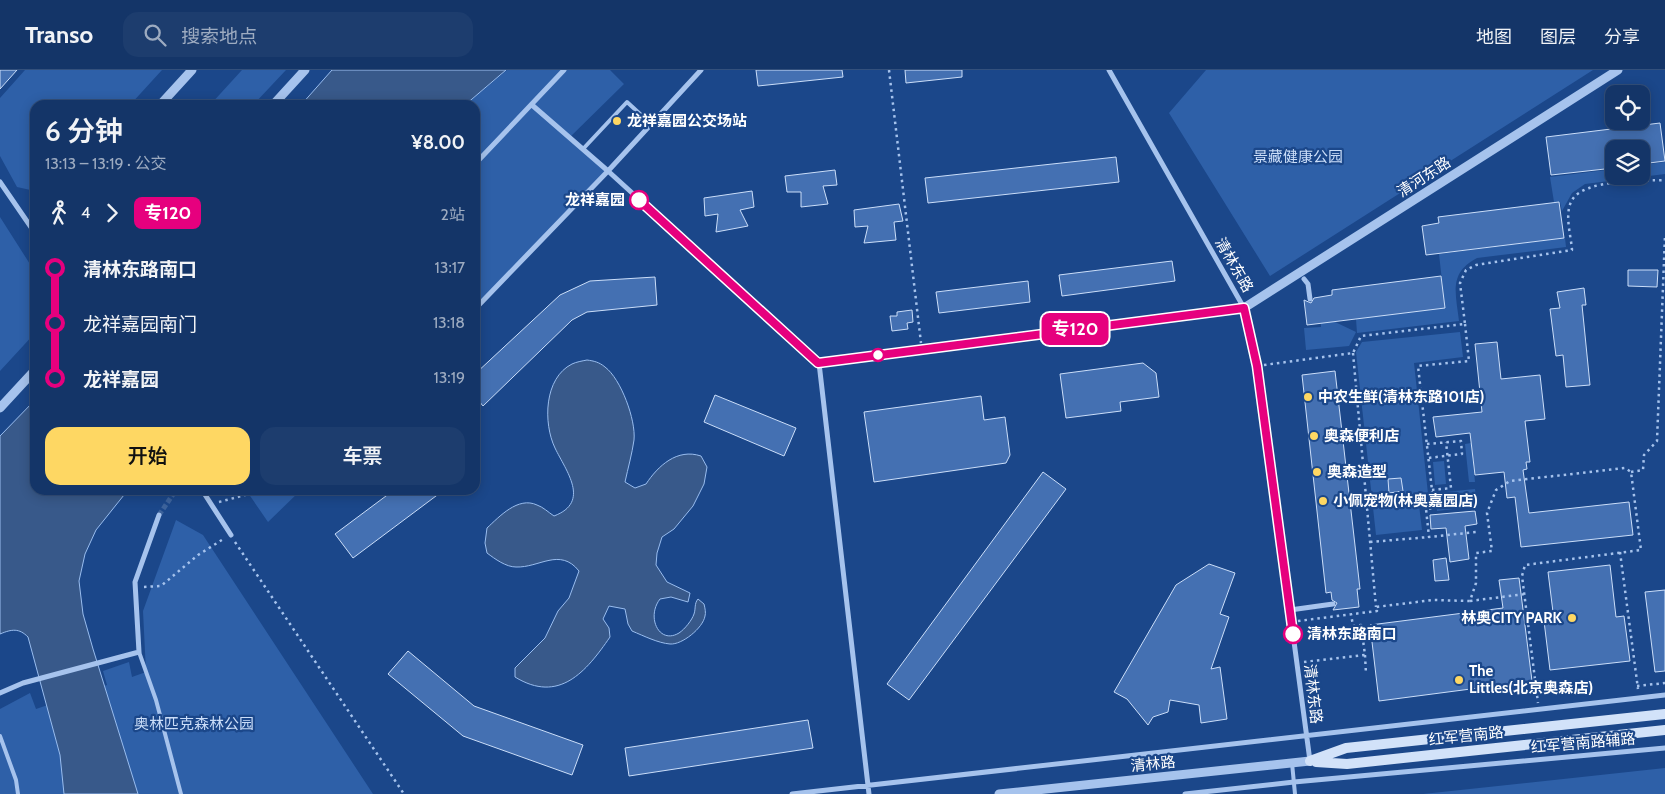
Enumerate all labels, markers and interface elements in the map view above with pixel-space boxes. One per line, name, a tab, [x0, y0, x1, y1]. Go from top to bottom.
search box	[123, 12, 473, 57]
text: Transo	[25, 20, 93, 49]
icon: search	[141, 21, 169, 49]
text: 搜索地点	[181, 25, 257, 48]
text: 地图	[1476, 26, 1512, 48]
text: 图层	[1540, 26, 1576, 48]
text: 分享	[1604, 26, 1640, 48]
map controls	[1605, 85, 1650, 185]
button: locate	[1605, 85, 1650, 130]
place label: 龙祥嘉园公交场站	[627, 112, 747, 130]
text: 6 分钟	[45, 114, 123, 148]
marker: 龙祥嘉园公交场站	[611, 115, 623, 127]
text: ¥8.00	[411, 131, 465, 154]
button: layers	[1605, 140, 1650, 185]
park label: 景藏健康公园	[1253, 148, 1343, 166]
street label: 清河东路	[1394, 153, 1454, 201]
text: 13:13 – 13:19 · 公交	[45, 154, 167, 173]
marker: 龙祥嘉园	[629, 190, 649, 210]
place label: 龙祥嘉园	[565, 191, 625, 209]
icon: walk	[45, 199, 73, 227]
icon: forward	[98, 199, 126, 227]
text: 专120	[144, 202, 191, 224]
text: 4	[81, 203, 90, 222]
text: 2站	[441, 205, 465, 224]
street label: 清林东路	[1211, 235, 1257, 295]
text: 清林东路南口	[83, 258, 197, 281]
text: 13:17	[435, 258, 465, 277]
text: 龙祥嘉园南门	[83, 313, 197, 336]
text: 13:18	[433, 313, 465, 332]
line badge: 专120	[1040, 313, 1110, 345]
text: 专120	[1052, 318, 1098, 340]
unlabelled marker	[871, 348, 885, 362]
text: 龙祥嘉园	[83, 368, 159, 391]
text: 13:19	[433, 368, 465, 387]
place label: 中农生鲜(清林东路101店)	[1318, 388, 1485, 406]
marker: 中农生鲜(清林东路101店)	[1302, 391, 1314, 403]
button: 开始	[45, 427, 250, 485]
button: 车票	[260, 427, 465, 485]
place label: 奥森便利店	[1324, 427, 1399, 445]
marker: 奥森便利店	[1308, 430, 1320, 442]
place label: 奥森造型	[1327, 463, 1387, 481]
marker: 奥森造型	[1311, 466, 1323, 478]
place label: 小佩宠物(林奥嘉园店)	[1333, 492, 1478, 510]
marker: 小佩宠物(林奥嘉园店)	[1317, 495, 1329, 507]
place label: 林奥CITY PARK	[1461, 609, 1563, 627]
marker: 林奥CITY PARK	[1566, 612, 1578, 624]
marker: 清林东路南口	[1283, 624, 1303, 644]
place label: 清林东路南口	[1307, 625, 1397, 643]
place label: The Littles(北京奥森店)	[1469, 662, 1593, 697]
street label: 清林东路	[1300, 663, 1326, 725]
marker: The Littles(北京奥森店)	[1453, 674, 1465, 686]
park label: 奥林匹克森林公园	[134, 715, 254, 733]
street label: 红军营南路	[1428, 723, 1504, 749]
street label: 红军营南路辅路	[1530, 729, 1636, 757]
street label: 清林路	[1130, 753, 1176, 775]

